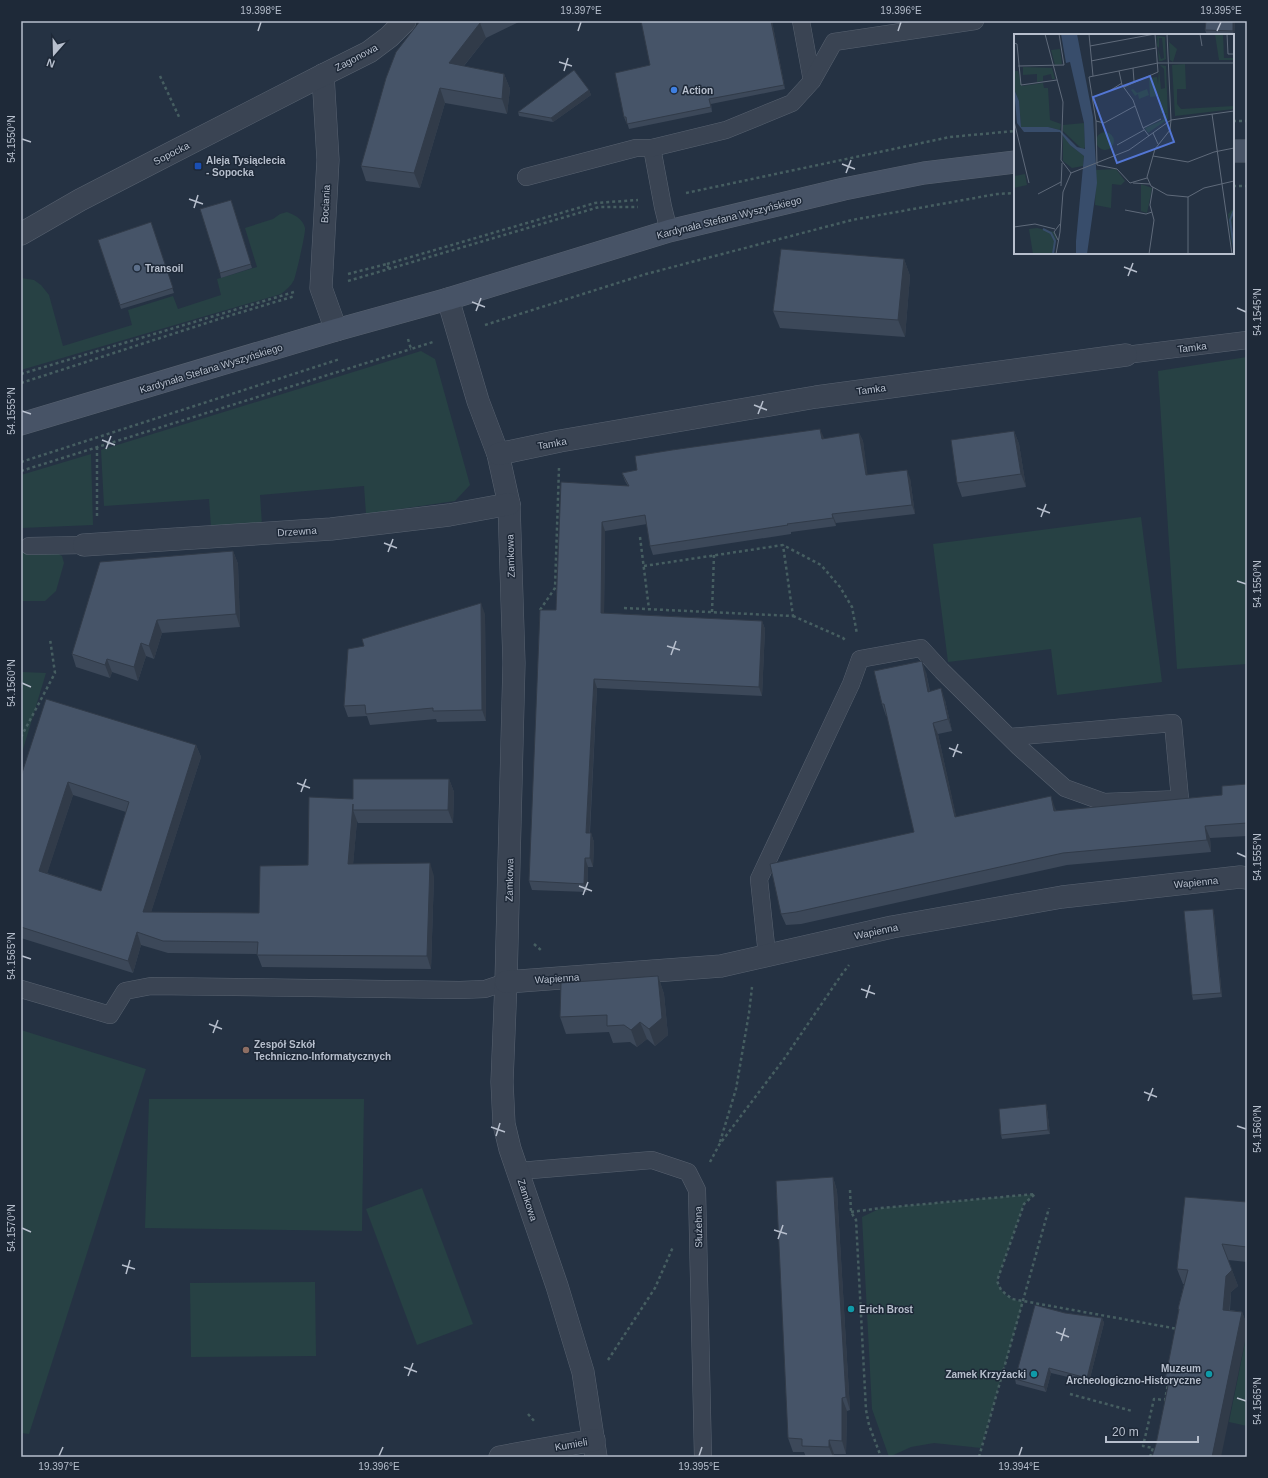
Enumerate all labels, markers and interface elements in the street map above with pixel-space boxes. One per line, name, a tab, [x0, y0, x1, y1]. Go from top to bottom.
text: 19.398°E	[240, 5, 282, 16]
text: 19.397°E	[560, 5, 602, 16]
text: 19.396°E	[880, 5, 922, 16]
text: 19.395°E	[1200, 5, 1242, 16]
north arrow	[34, 34, 74, 74]
inset map	[1014, 34, 1234, 254]
street label: Zagonowa	[333, 41, 380, 73]
text: N	[45, 56, 56, 70]
marker: Action	[669, 85, 679, 95]
place label: Action	[682, 85, 713, 96]
text: 54.1550°N	[6, 115, 17, 163]
street label: Sopocka	[151, 140, 191, 167]
place label: Aleja Tysiąclecia - Sopocka	[206, 155, 286, 178]
marker: Aleja Tysiąclecia - Sopocka	[193, 161, 203, 171]
street label: Bociania	[319, 184, 332, 223]
street label: Kardynała Stefana Wyszyńskiego	[656, 194, 803, 241]
marker: Transoil	[132, 263, 142, 273]
place label: Transoil	[145, 263, 184, 274]
text: 54.1545°N	[1252, 288, 1263, 336]
street label: Tamka	[1177, 340, 1208, 355]
street label: Kardynała Stefana Wyszyńskiego	[138, 341, 284, 396]
street label: Tamka	[856, 382, 887, 397]
text: 54.1555°N	[6, 387, 17, 435]
street label: Tamka	[537, 435, 568, 451]
street label: Drzewna	[277, 525, 318, 538]
street label: Zamkowa	[504, 534, 517, 578]
text: 54.1550°N	[1252, 560, 1263, 608]
text: 54.1560°N	[6, 659, 17, 707]
text: 54.1555°N	[1252, 833, 1263, 881]
street label: Zamkowa	[504, 858, 515, 902]
street label: Wapienna	[1173, 875, 1219, 890]
street label: Wapienna	[853, 921, 900, 942]
text: 54.1565°N	[6, 932, 17, 980]
street label: Wapienna	[534, 971, 580, 986]
place label: Zespół Szkół Techniczno-Informatycznych	[254, 1039, 391, 1062]
marker: Zespół Szkół Techniczno-Informatycznych	[241, 1045, 251, 1055]
text: 54.1560°N	[1252, 1105, 1263, 1153]
street label: Zamkowa	[516, 1178, 540, 1223]
text: 54.1570°N	[6, 1204, 17, 1252]
street label: Służebna	[693, 1206, 704, 1248]
marker: Erich Brost	[846, 1304, 856, 1314]
place label: Erich Brost	[859, 1304, 914, 1315]
place label: Muzeum Archeologiczno-Historyczne	[1066, 1363, 1201, 1386]
place label: Zamek Krzyżacki	[945, 1369, 1026, 1380]
marker: Zamek Krzyżacki	[1029, 1369, 1039, 1379]
marker: Muzeum Archeologiczno-Historyczne	[1204, 1369, 1214, 1379]
text: 54.1565°N	[1252, 1377, 1263, 1425]
scale bar	[1106, 1418, 1198, 1444]
text: 20 m	[1112, 1425, 1139, 1439]
street label: Kumieli	[554, 1436, 588, 1453]
text: 19.397°E	[38, 1461, 80, 1472]
text: 19.396°E	[358, 1461, 400, 1472]
text: 19.395°E	[678, 1461, 720, 1472]
text: 19.394°E	[998, 1461, 1040, 1472]

